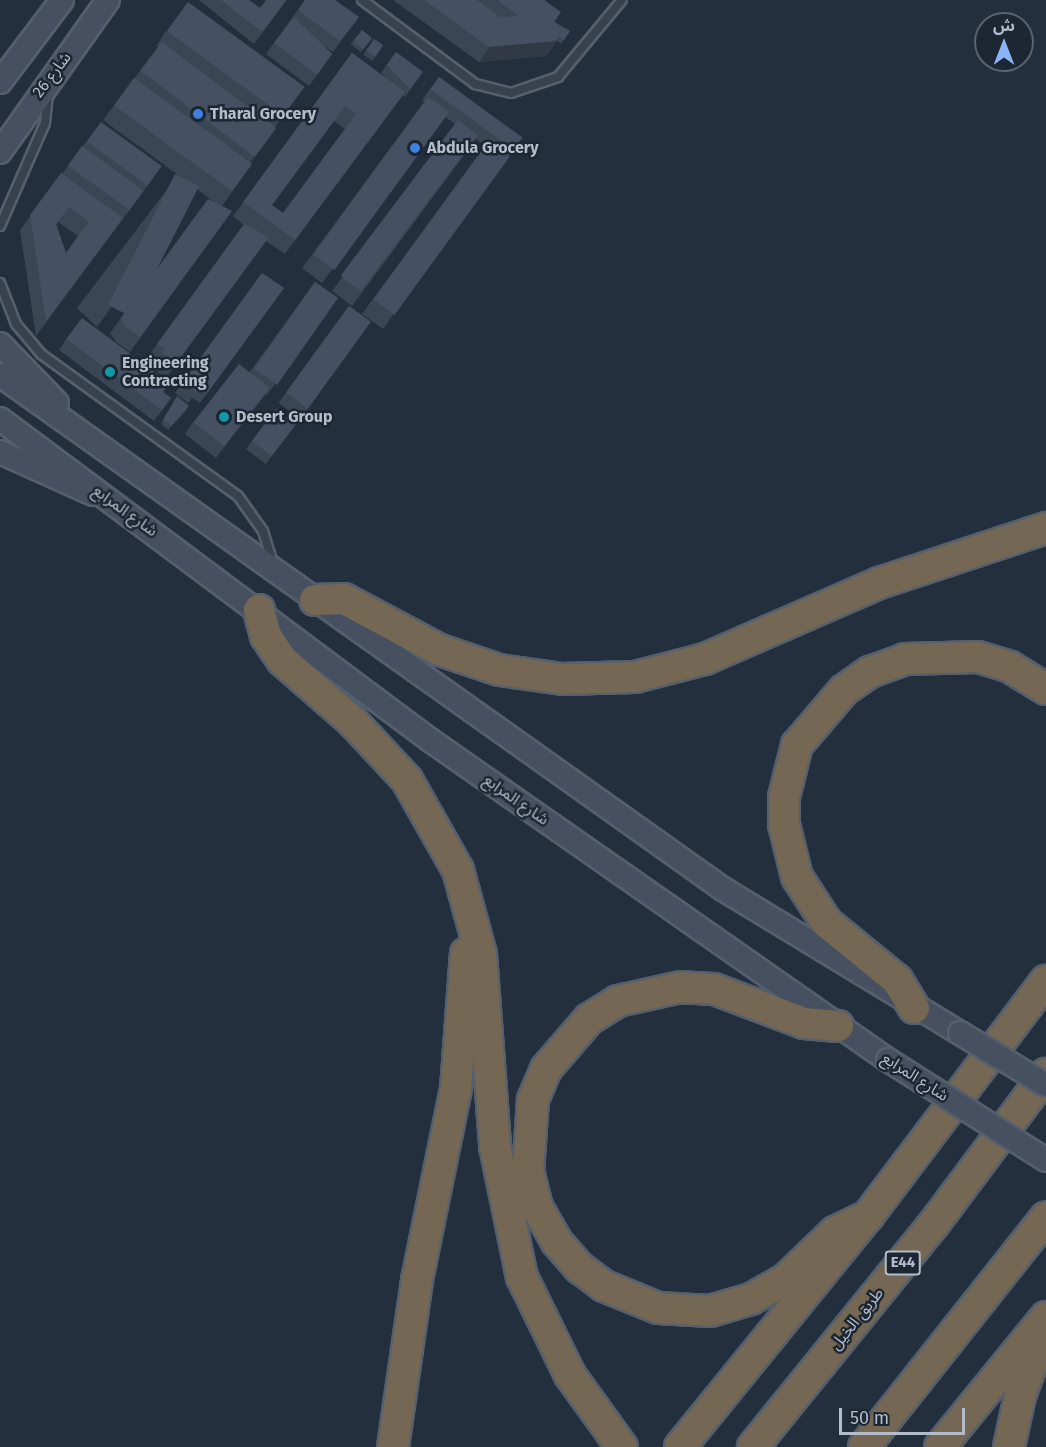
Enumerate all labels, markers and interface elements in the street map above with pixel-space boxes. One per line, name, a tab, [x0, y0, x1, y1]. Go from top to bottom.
north arrow	[974, 12, 1034, 72]
text: ش	[993, 16, 1015, 35]
street label: شارع 26	[29, 49, 75, 101]
place label: Tharal Grocery	[210, 104, 316, 124]
marker: Tharal Grocery	[191, 107, 205, 121]
place label: Abdula Grocery	[427, 138, 538, 158]
marker: Abdula Grocery	[408, 141, 422, 155]
place label: Engineering Contracting	[122, 353, 209, 391]
marker: Engineering Contracting	[103, 365, 117, 379]
place label: Desert Group	[236, 407, 332, 427]
marker: Desert Group	[217, 410, 231, 424]
street label: شارع المرابع	[89, 481, 161, 541]
street label: شارع المرابع	[480, 771, 552, 829]
street label: شارع المرابع	[878, 1048, 952, 1106]
road number: E44	[884, 1251, 922, 1275]
street label: طريق الخيل	[826, 1284, 888, 1354]
scale bar	[842, 1396, 968, 1434]
text: 50 m	[850, 1407, 889, 1429]

